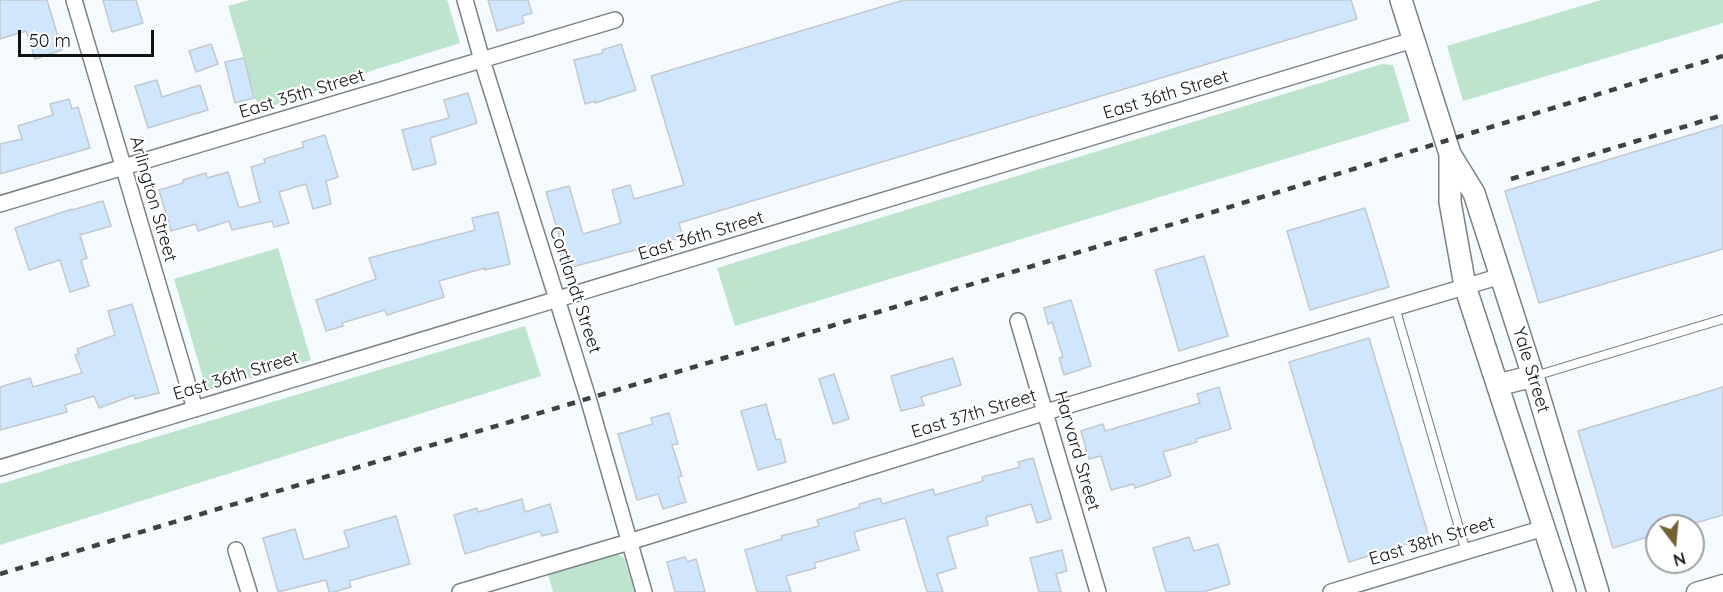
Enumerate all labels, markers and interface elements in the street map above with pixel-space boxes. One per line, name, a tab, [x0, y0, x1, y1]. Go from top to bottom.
scale bar	[21, 18, 158, 56]
text: 50 m	[29, 29, 71, 52]
street label: East 35th Street	[237, 65, 367, 123]
street label: East 36th Street	[1101, 66, 1231, 124]
street label: Arlington Street	[125, 134, 181, 264]
street label: East 36th Street	[636, 207, 766, 265]
street label: Cortlandt Street	[544, 224, 606, 356]
street label: Yale Street	[1508, 324, 1554, 416]
street label: East 36th Street	[171, 347, 301, 405]
street label: East 37th Street	[909, 385, 1039, 443]
street label: Harvard Street	[1050, 389, 1104, 513]
street label: East 38th Street	[1367, 512, 1497, 570]
north arrow	[1645, 514, 1705, 574]
text: N	[1671, 548, 1688, 571]

